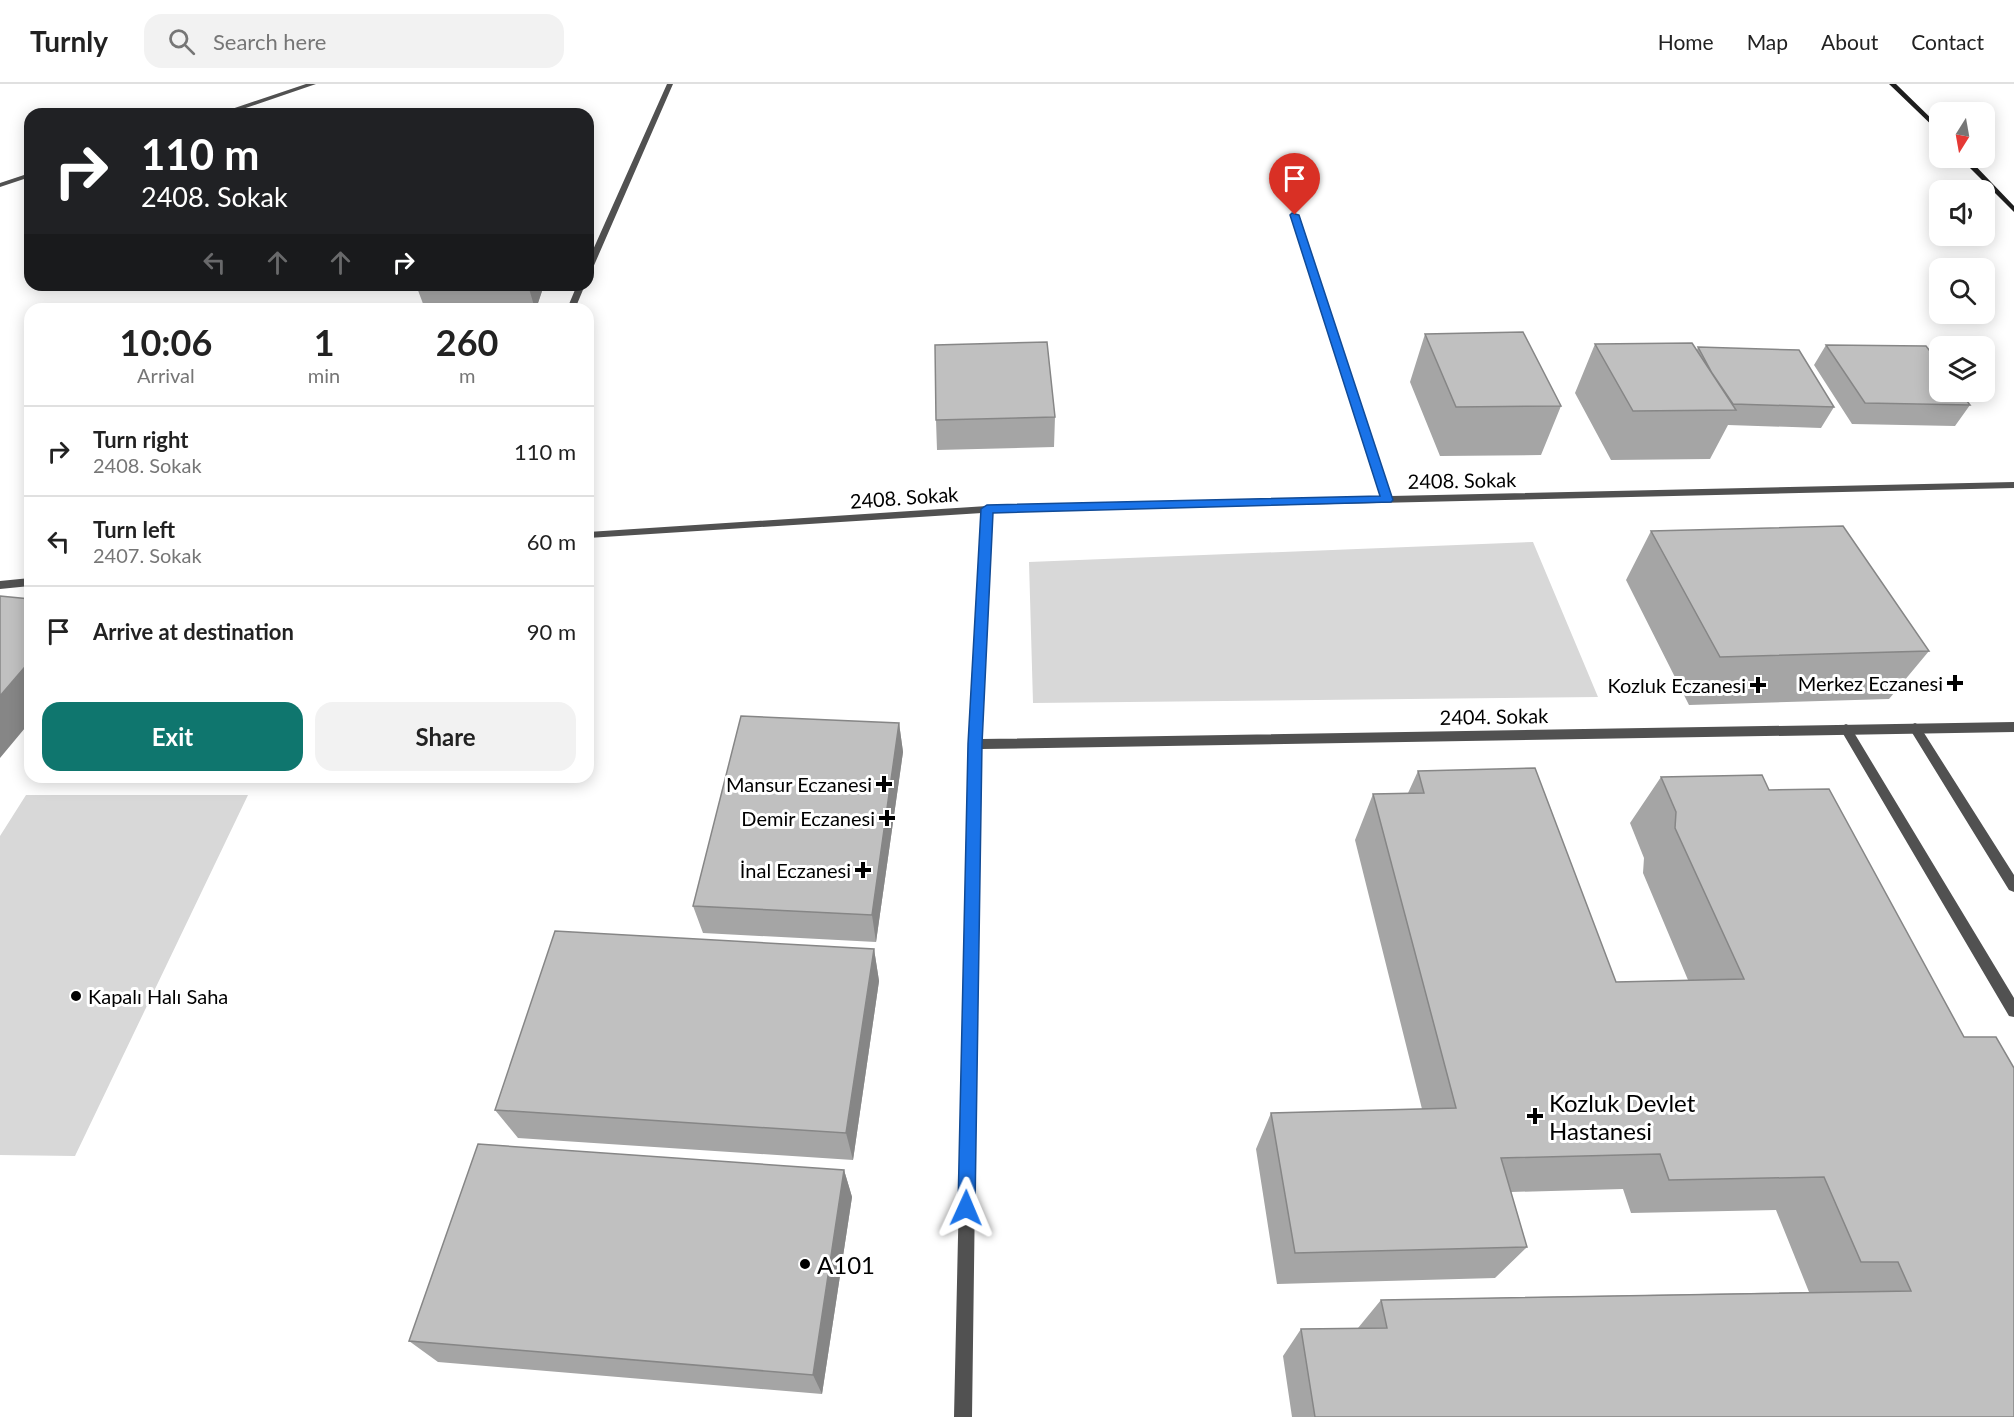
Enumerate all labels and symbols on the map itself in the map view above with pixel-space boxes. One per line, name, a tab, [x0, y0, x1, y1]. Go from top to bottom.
north arrow	[1929, 102, 1995, 168]
pin	[1269, 153, 1320, 215]
street label: 2408. Sokak	[1407, 467, 1517, 493]
street label: 2408. Sokak	[849, 481, 960, 513]
place label: Merkez Eczanesi	[1798, 671, 1943, 695]
place label: Kozluk Eczanesi	[1607, 673, 1746, 697]
marker: Merkez Eczanesi	[1948, 676, 1962, 690]
marker: Kozluk Eczanesi	[1751, 678, 1765, 692]
street label: 2404. Sokak	[1439, 703, 1549, 729]
place label: Mansur Eczanesi	[726, 772, 872, 796]
marker: Mansur Eczanesi	[877, 777, 891, 791]
place label: Demir Eczanesi	[741, 806, 875, 830]
marker: Demir Eczanesi	[880, 811, 894, 825]
place label: İnal Eczanesi	[740, 858, 851, 882]
marker: İnal Eczanesi	[856, 863, 870, 877]
place label: Kapalı Halı Saha	[88, 984, 228, 1008]
marker: Kapalı Halı Saha	[69, 989, 83, 1003]
place label: Kozluk Devlet Hastanesi	[1549, 1088, 1696, 1145]
marker: Kozluk Devlet Hastanesi	[1526, 1107, 1544, 1125]
position arrow	[934, 1176, 998, 1240]
place label: A101	[817, 1250, 875, 1279]
marker: A101	[798, 1257, 812, 1271]

